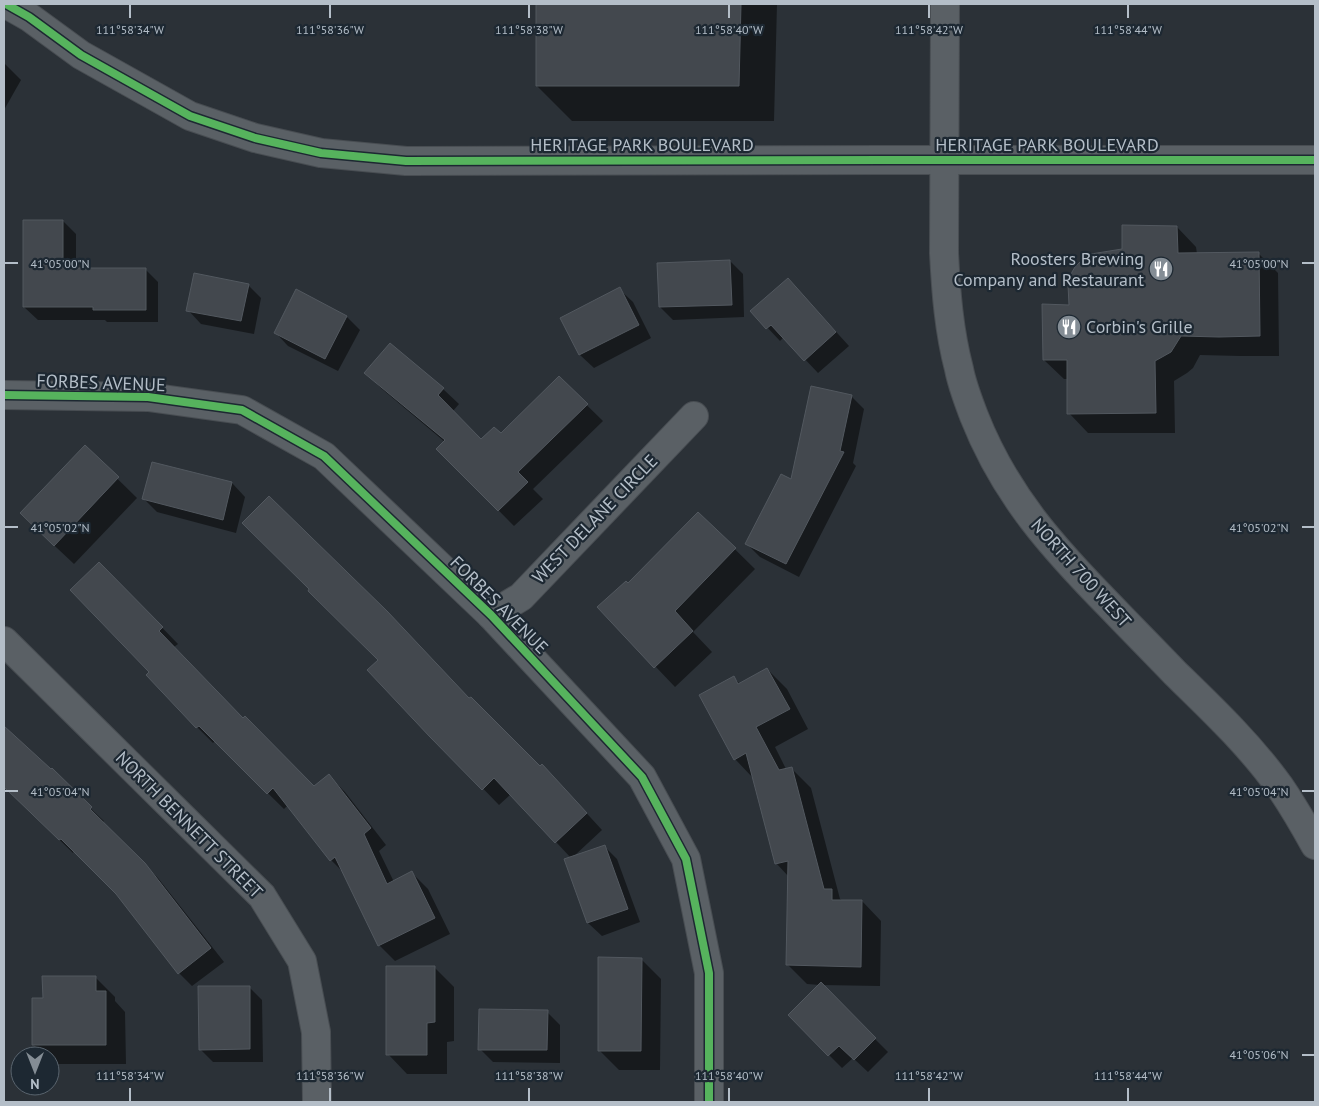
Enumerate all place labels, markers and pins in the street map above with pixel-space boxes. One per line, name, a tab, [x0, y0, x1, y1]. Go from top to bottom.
place label: Roosters Brewing Company and Restaurant	[953, 247, 1144, 291]
restaurant icon: Roosters Brewing Company and Restaurant	[1148, 256, 1174, 282]
restaurant icon: Corbin's Grille	[1056, 314, 1082, 340]
place label: Corbin's Grille	[1086, 315, 1193, 338]

